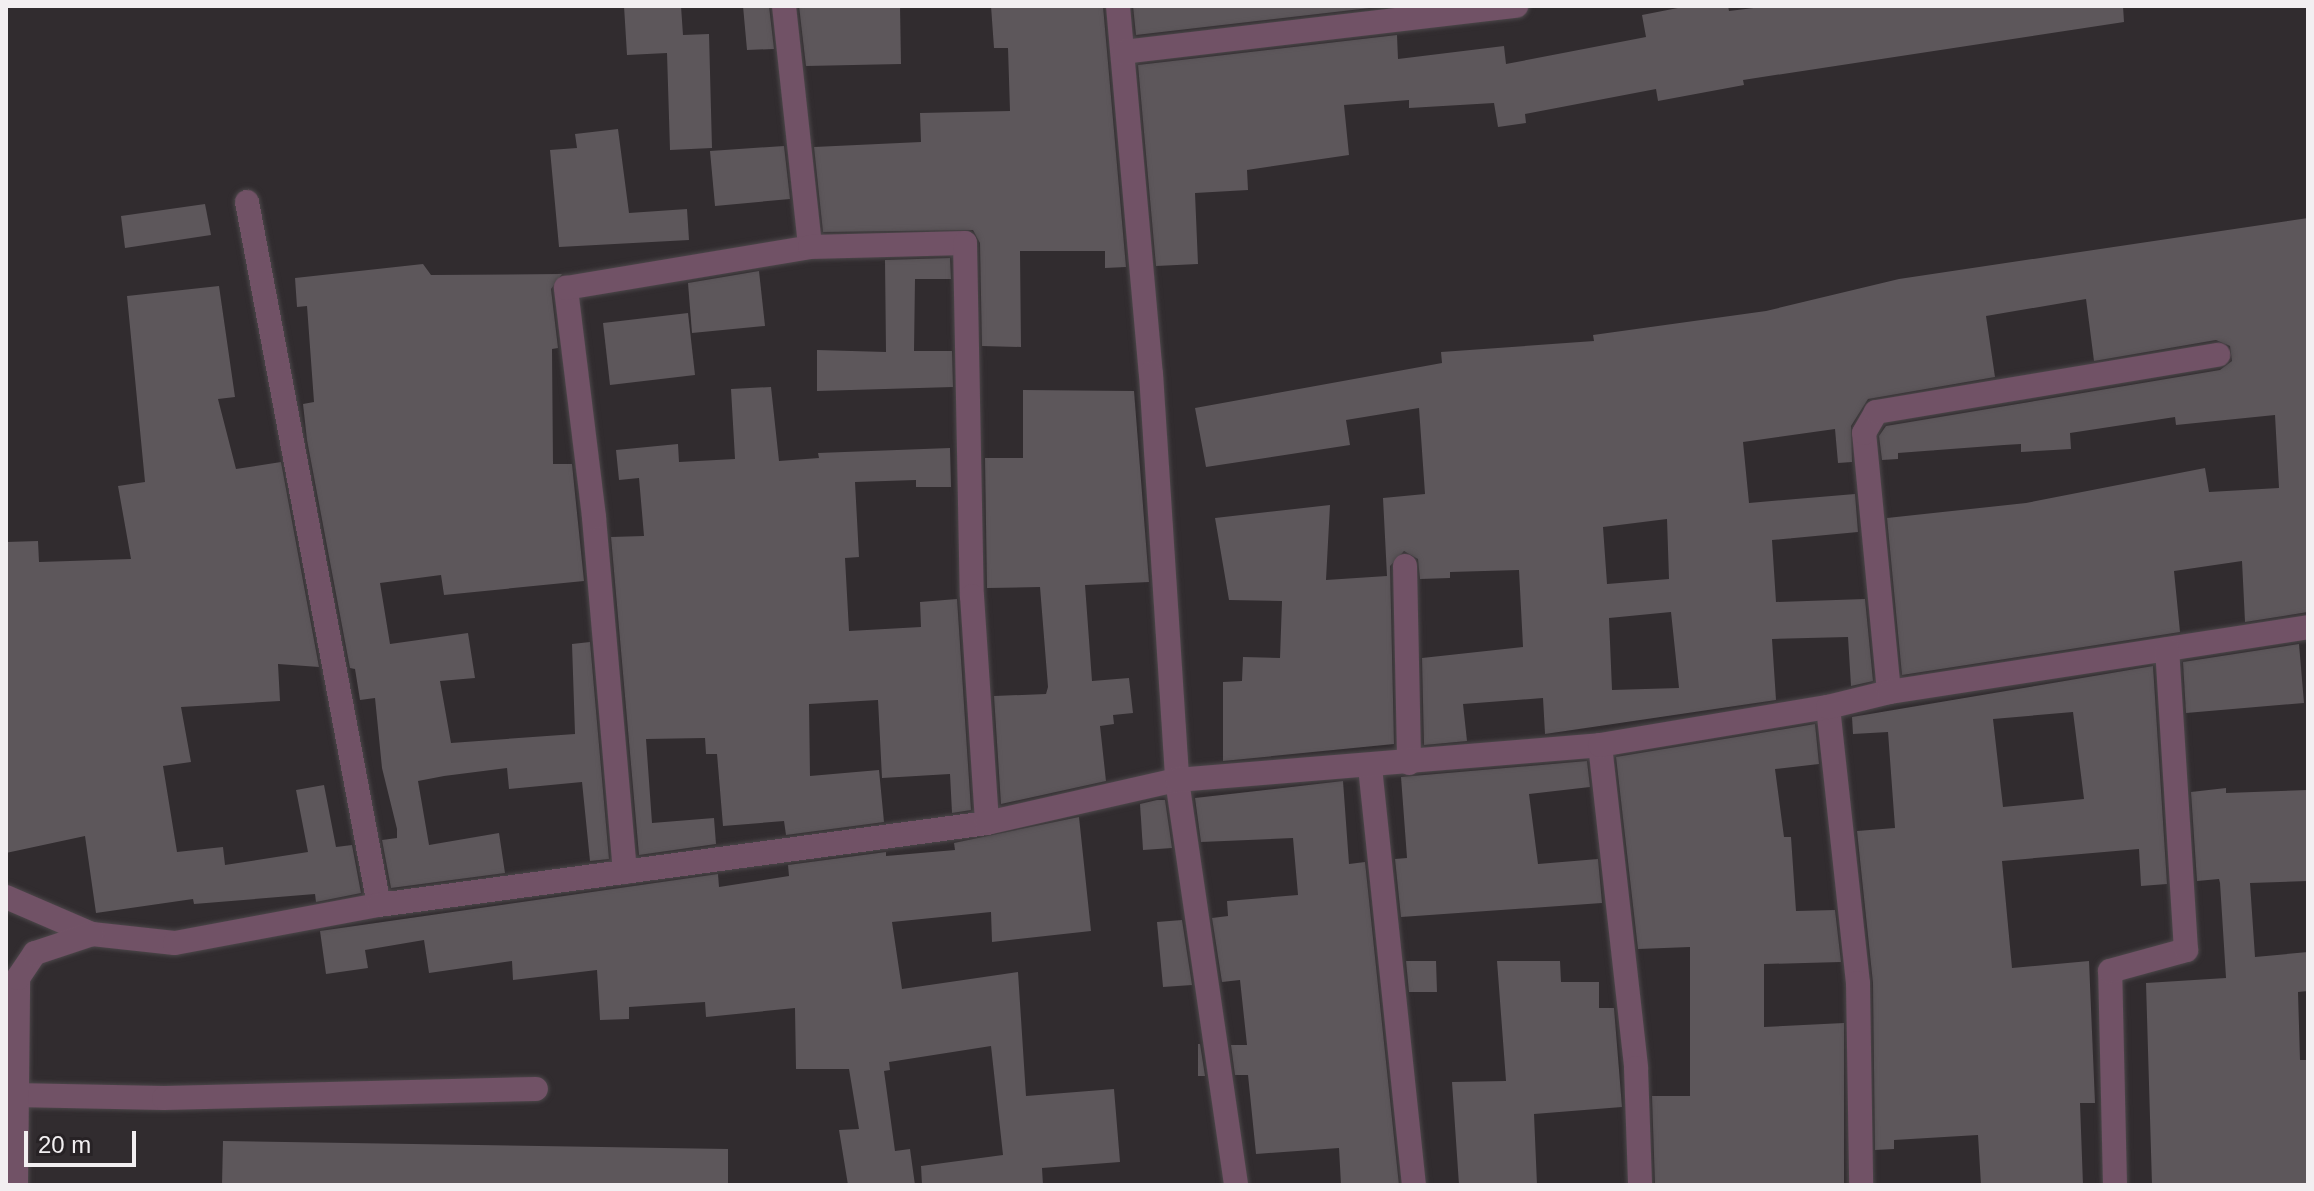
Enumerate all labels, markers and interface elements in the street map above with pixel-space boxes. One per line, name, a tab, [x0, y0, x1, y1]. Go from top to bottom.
scale bar	[28, 1115, 140, 1165]
text: 20 m	[38, 1131, 91, 1158]

